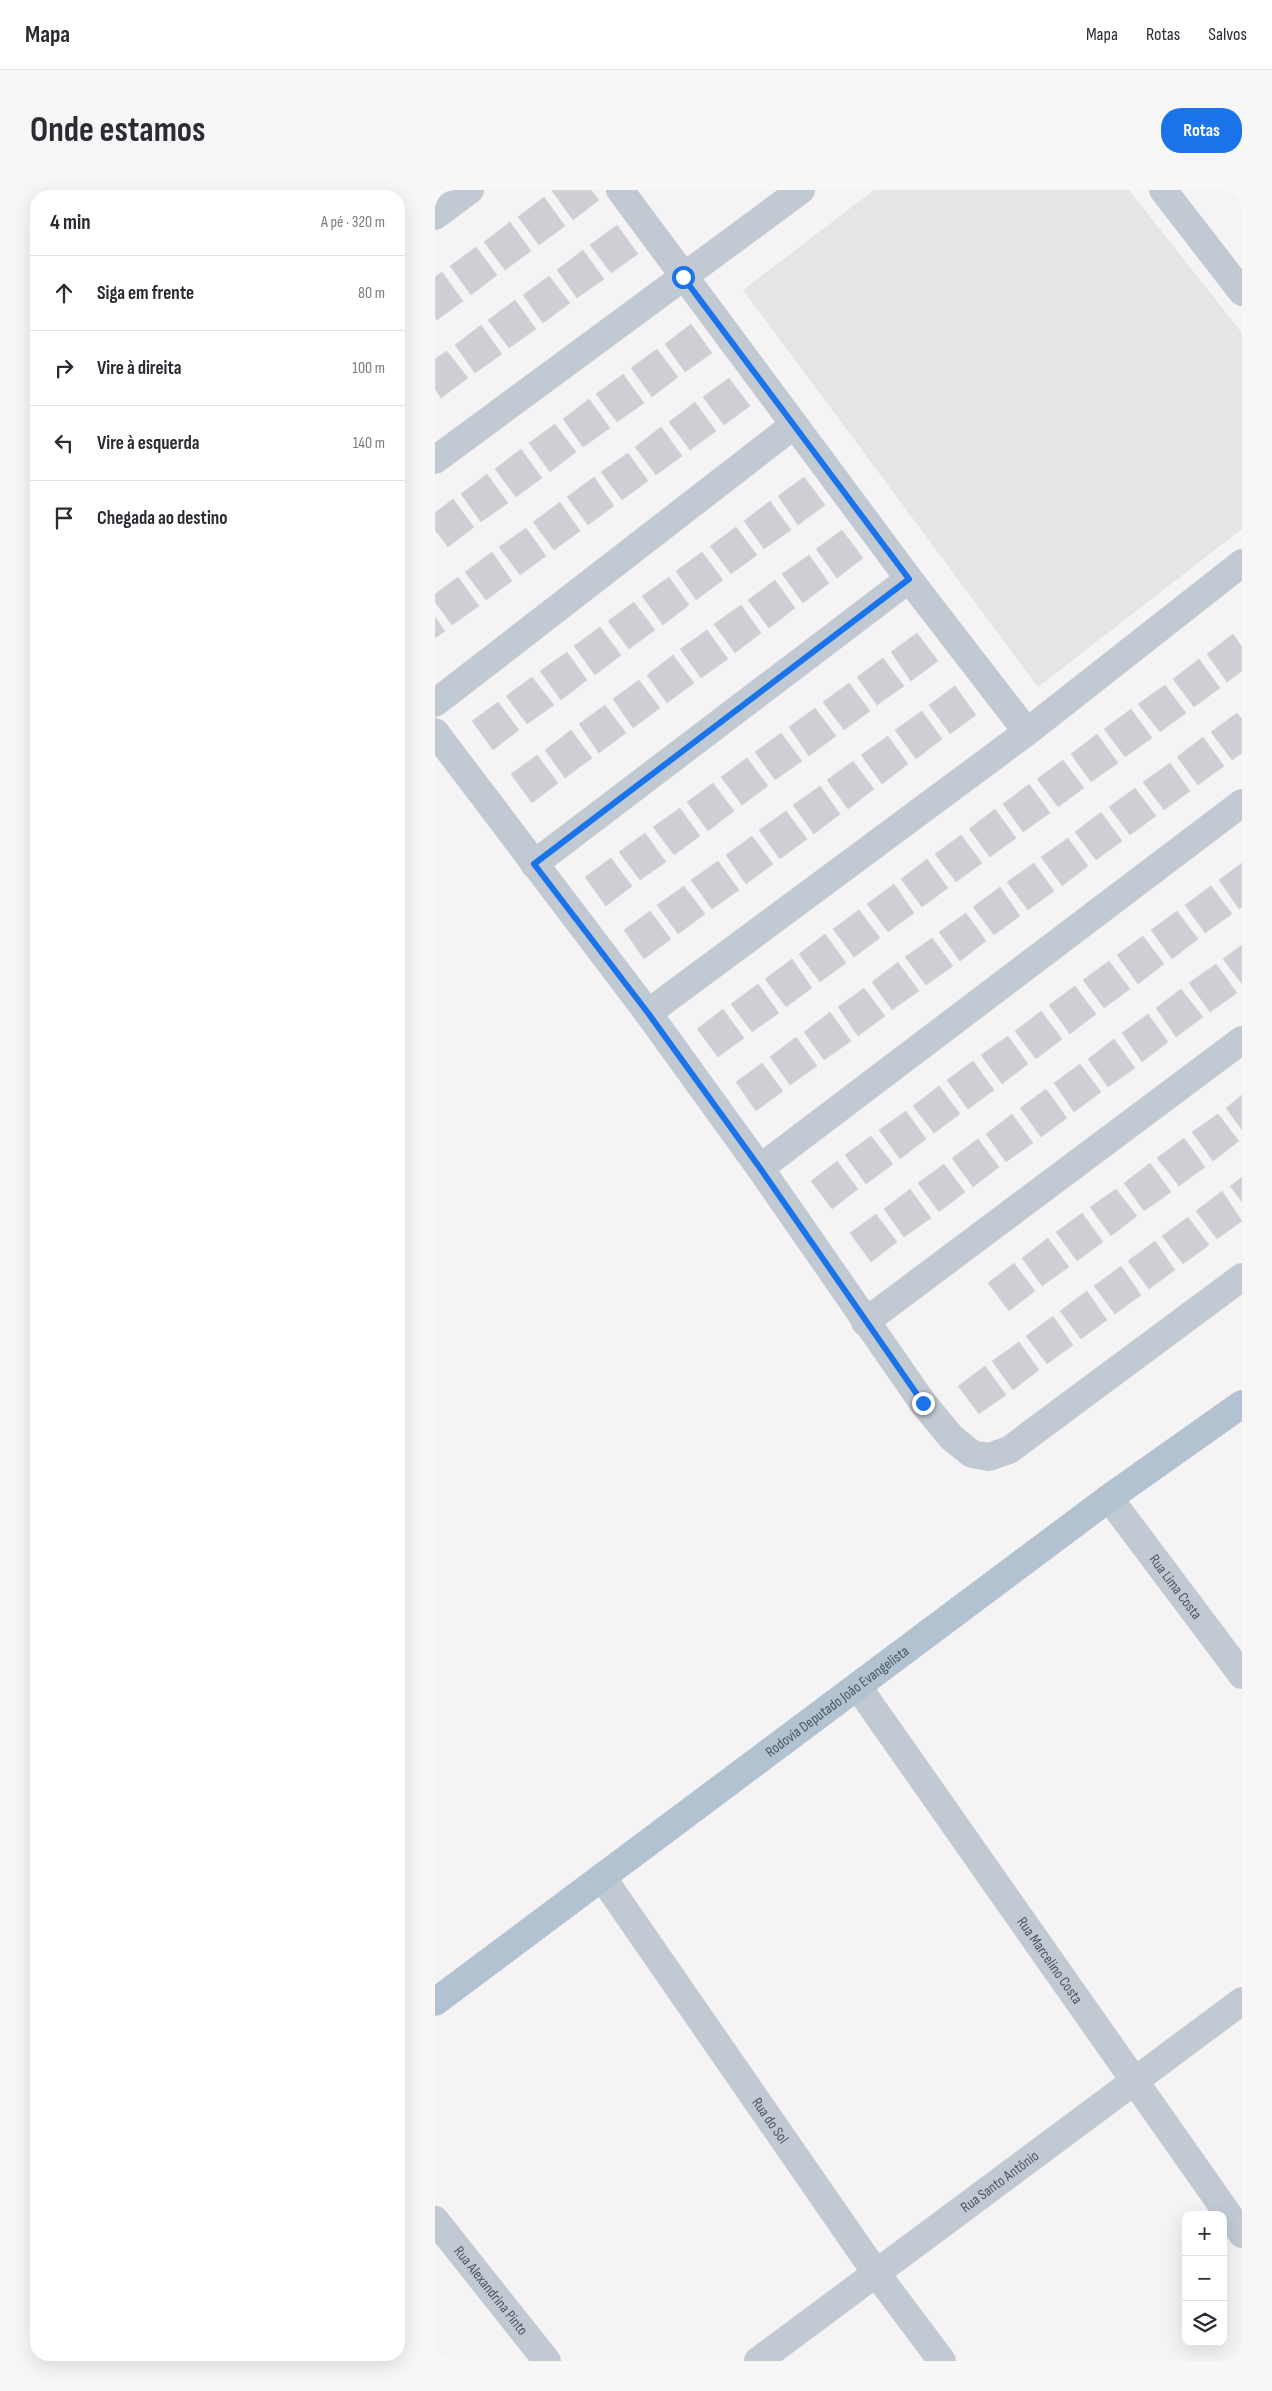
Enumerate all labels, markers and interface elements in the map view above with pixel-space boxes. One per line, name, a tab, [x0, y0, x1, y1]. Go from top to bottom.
text: Mapa	[25, 20, 70, 49]
text: Mapa	[1086, 24, 1118, 45]
text: Rotas	[1146, 24, 1180, 45]
text: Salvos	[1208, 24, 1247, 45]
button: Rotas	[1161, 108, 1242, 153]
text: Onde estamos	[30, 109, 206, 152]
text: 4 min	[50, 210, 91, 235]
text: A pé · 320 m	[321, 213, 385, 232]
route start	[672, 266, 695, 289]
icon: ahead	[50, 279, 78, 307]
text: Siga em frente	[97, 282, 194, 305]
text: 80 m	[358, 284, 385, 303]
icon: right	[50, 354, 78, 382]
text: Vire à direita	[97, 357, 181, 380]
text: 100 m	[352, 359, 385, 378]
icon: left	[50, 429, 78, 457]
text: Vire à esquerda	[97, 432, 199, 455]
text: 140 m	[353, 434, 385, 453]
icon: arrive	[50, 504, 78, 532]
text: Chegada ao destino	[97, 507, 227, 530]
route end	[912, 1392, 935, 1415]
street label: Rua Lima Costa	[1145, 1550, 1206, 1623]
street label: Rodovia Deputado João Evangelista	[761, 1641, 913, 1761]
street label: Rua Marcelino Costa	[1013, 1913, 1087, 2008]
street label: Rua do Sol	[748, 2094, 793, 2147]
street label: Rua Santo Antônio	[957, 2146, 1042, 2217]
map controls	[1182, 2211, 1227, 2346]
button: +	[1182, 2211, 1227, 2256]
street label: Rua Alexandrina Pinto	[450, 2242, 532, 2339]
button: −	[1182, 2256, 1227, 2301]
button: layers	[1182, 2301, 1227, 2346]

